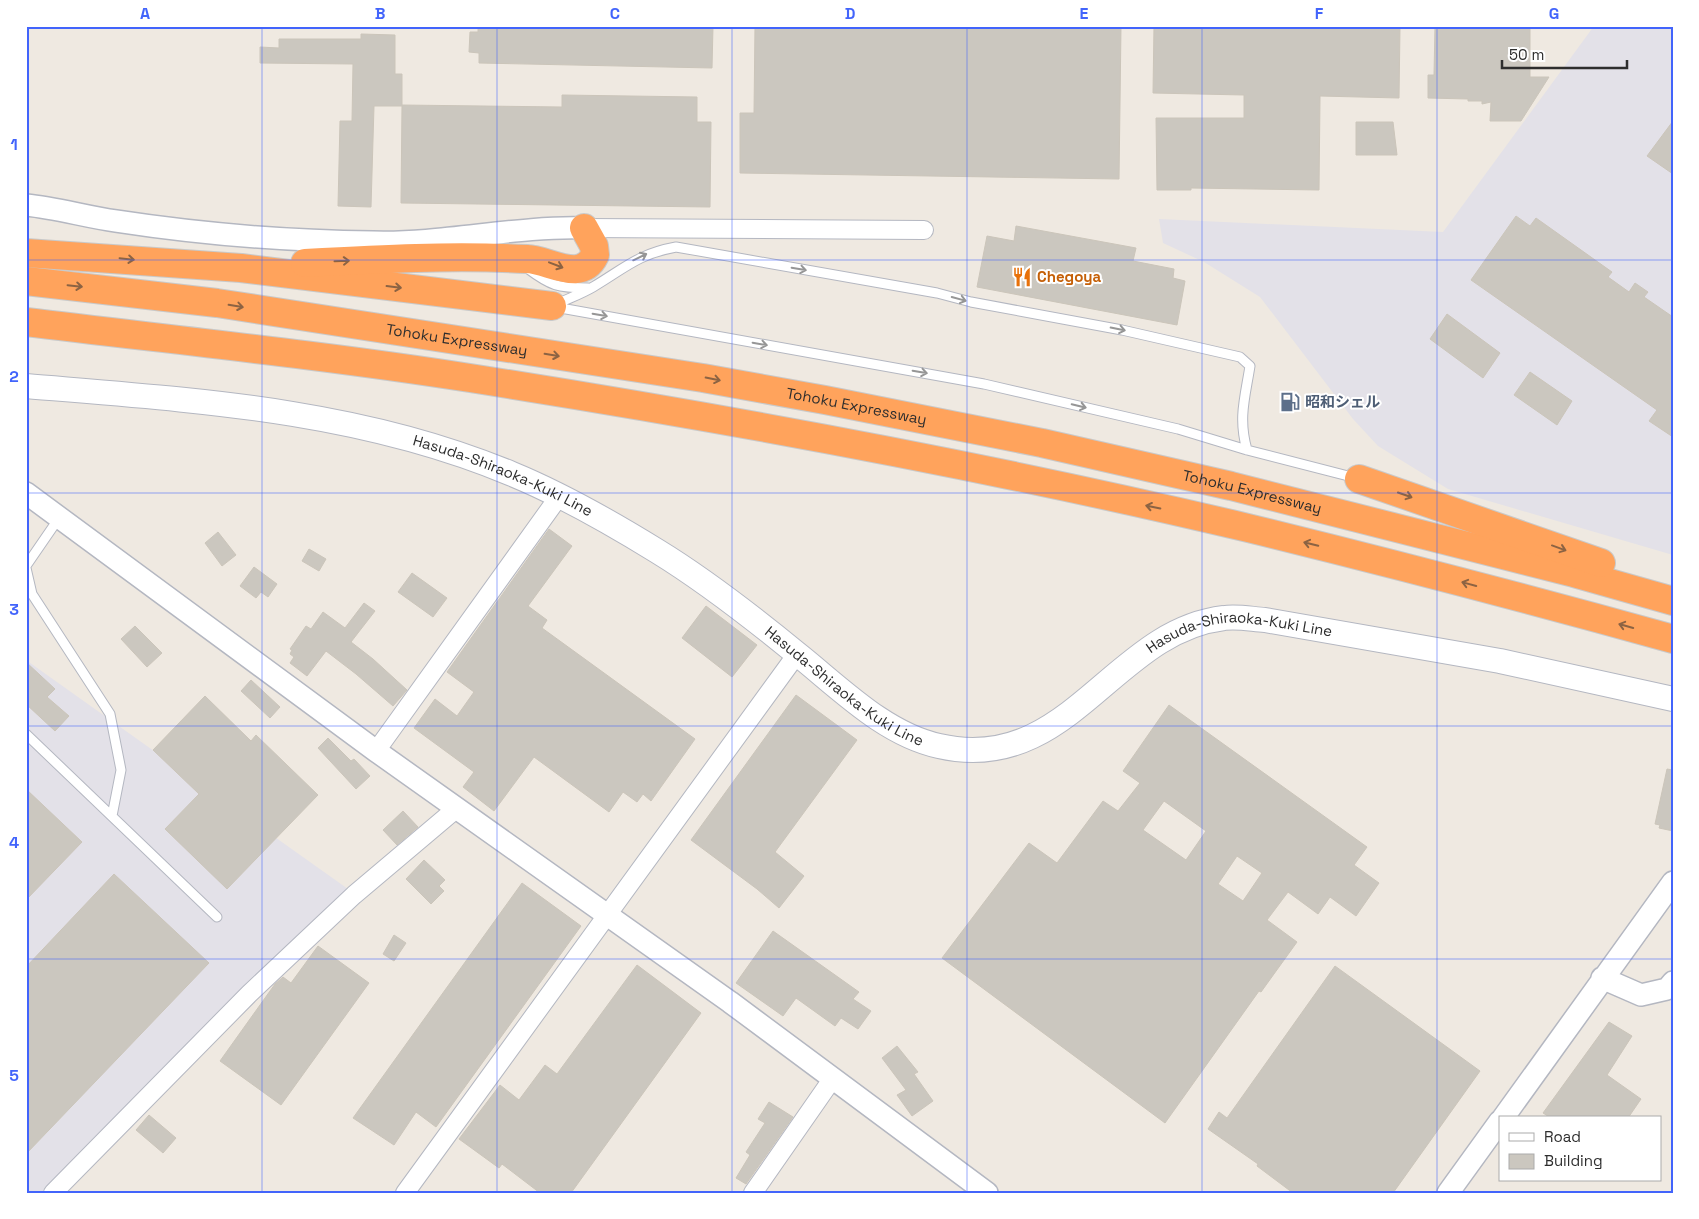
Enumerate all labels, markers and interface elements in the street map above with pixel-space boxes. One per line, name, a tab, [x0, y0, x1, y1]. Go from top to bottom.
text: A	[140, 3, 150, 24]
text: B	[375, 3, 385, 24]
text: C	[610, 3, 620, 24]
text: D	[845, 3, 855, 24]
text: E	[1080, 3, 1089, 24]
text: F	[1315, 3, 1324, 24]
text: G	[1549, 3, 1559, 24]
scale bar	[1502, 38, 1626, 70]
text: 50 m	[1509, 45, 1544, 64]
text: 1	[10, 134, 18, 155]
one-way arrow	[633, 252, 648, 262]
one-way arrow	[119, 254, 135, 264]
one-way arrow	[334, 257, 350, 266]
one-way arrow	[548, 261, 563, 270]
one-way arrow	[791, 264, 807, 274]
restaurant icon: Chegoya	[1011, 266, 1033, 288]
place label: Chegoya	[1037, 267, 1102, 286]
one-way arrow	[66, 281, 82, 291]
one-way arrow	[386, 282, 402, 292]
one-way arrow	[950, 295, 966, 304]
one-way arrow	[228, 301, 244, 311]
one-way arrow	[592, 310, 608, 320]
street label: Tohoku Expressway	[385, 319, 529, 360]
one-way arrow	[1110, 325, 1126, 335]
one-way arrow	[752, 339, 768, 349]
one-way arrow	[544, 350, 560, 360]
text: 2	[9, 366, 19, 387]
one-way arrow	[912, 368, 928, 378]
one-way arrow	[704, 375, 720, 385]
street label: Tohoku Expressway	[785, 383, 928, 429]
fuel station icon: 昭和シェル	[1279, 391, 1301, 413]
place label: 昭和シェル	[1305, 392, 1380, 411]
one-way arrow	[1071, 402, 1087, 411]
street label: Hasuda-Shiraoka-Kuki Line	[411, 430, 596, 520]
street label: Tohoku Expressway	[1181, 465, 1324, 518]
one-way arrow	[1397, 491, 1413, 500]
one-way arrow	[1146, 502, 1162, 512]
one-way arrow	[1304, 539, 1320, 548]
one-way arrow	[1551, 544, 1566, 553]
one-way arrow	[1461, 579, 1477, 588]
text: 3	[9, 599, 19, 620]
street label: Hasuda-Shiraoka-Kuki Line	[1142, 607, 1334, 657]
one-way arrow	[1618, 621, 1634, 631]
street label: Hasuda-Shiraoka-Kuki Line	[761, 622, 926, 750]
text: 4	[9, 832, 19, 853]
text: 5	[9, 1065, 19, 1086]
legend	[1499, 1116, 1662, 1182]
text: Road	[1544, 1127, 1581, 1146]
text: Building	[1544, 1151, 1603, 1170]

